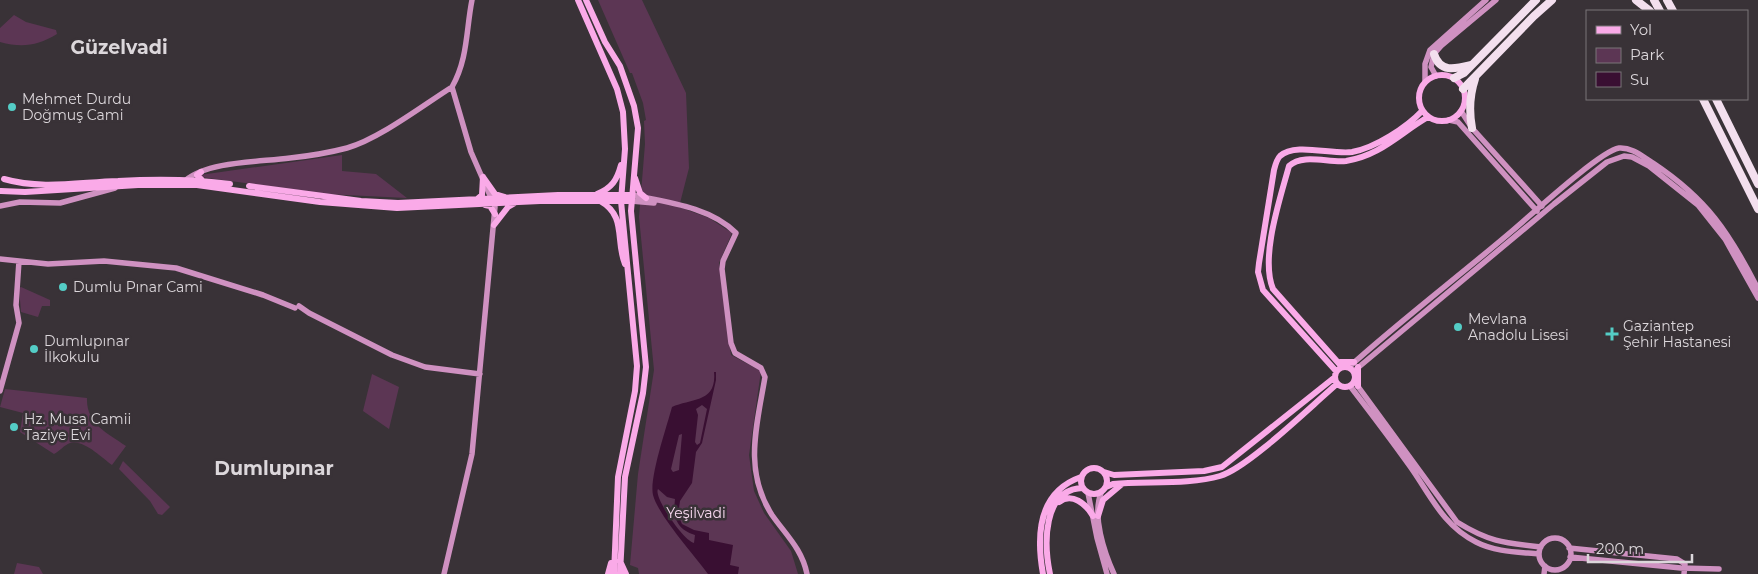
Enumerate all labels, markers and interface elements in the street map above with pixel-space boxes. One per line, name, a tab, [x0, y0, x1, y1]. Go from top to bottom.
legend	[1586, 10, 1748, 100]
text: Yol	[1630, 20, 1652, 39]
district label: Güzelvadi	[70, 36, 168, 59]
text: Park	[1630, 45, 1664, 64]
text: Su	[1630, 70, 1649, 89]
place label: Mehmet Durdu Doğmuş Cami	[22, 90, 131, 124]
marker: Mehmet Durdu Doğmuş Cami	[6, 101, 18, 113]
place label: Dumlu Pınar Cami	[73, 278, 203, 296]
marker: Dumlu Pınar Cami	[57, 281, 69, 293]
place label: Mevlana Anadolu Lisesi	[1468, 310, 1569, 344]
place label: Gaziantep Şehir Hastanesi	[1623, 317, 1731, 351]
marker: Mevlana Anadolu Lisesi	[1452, 321, 1464, 333]
marker: Gaziantep Şehir Hastanesi	[1605, 327, 1619, 341]
place label: Dumlupınar İlkokulu	[44, 332, 130, 366]
marker: Dumlupınar İlkokulu	[28, 343, 40, 355]
place label: Hz. Musa Camii Taziye Evi	[24, 410, 131, 444]
marker: Hz. Musa Camii Taziye Evi	[8, 421, 20, 433]
district label: Dumlupınar	[214, 457, 334, 480]
park label: Yeşilvadi	[666, 504, 726, 522]
scale bar	[1588, 532, 1692, 564]
text: 200 m	[1596, 539, 1644, 558]

